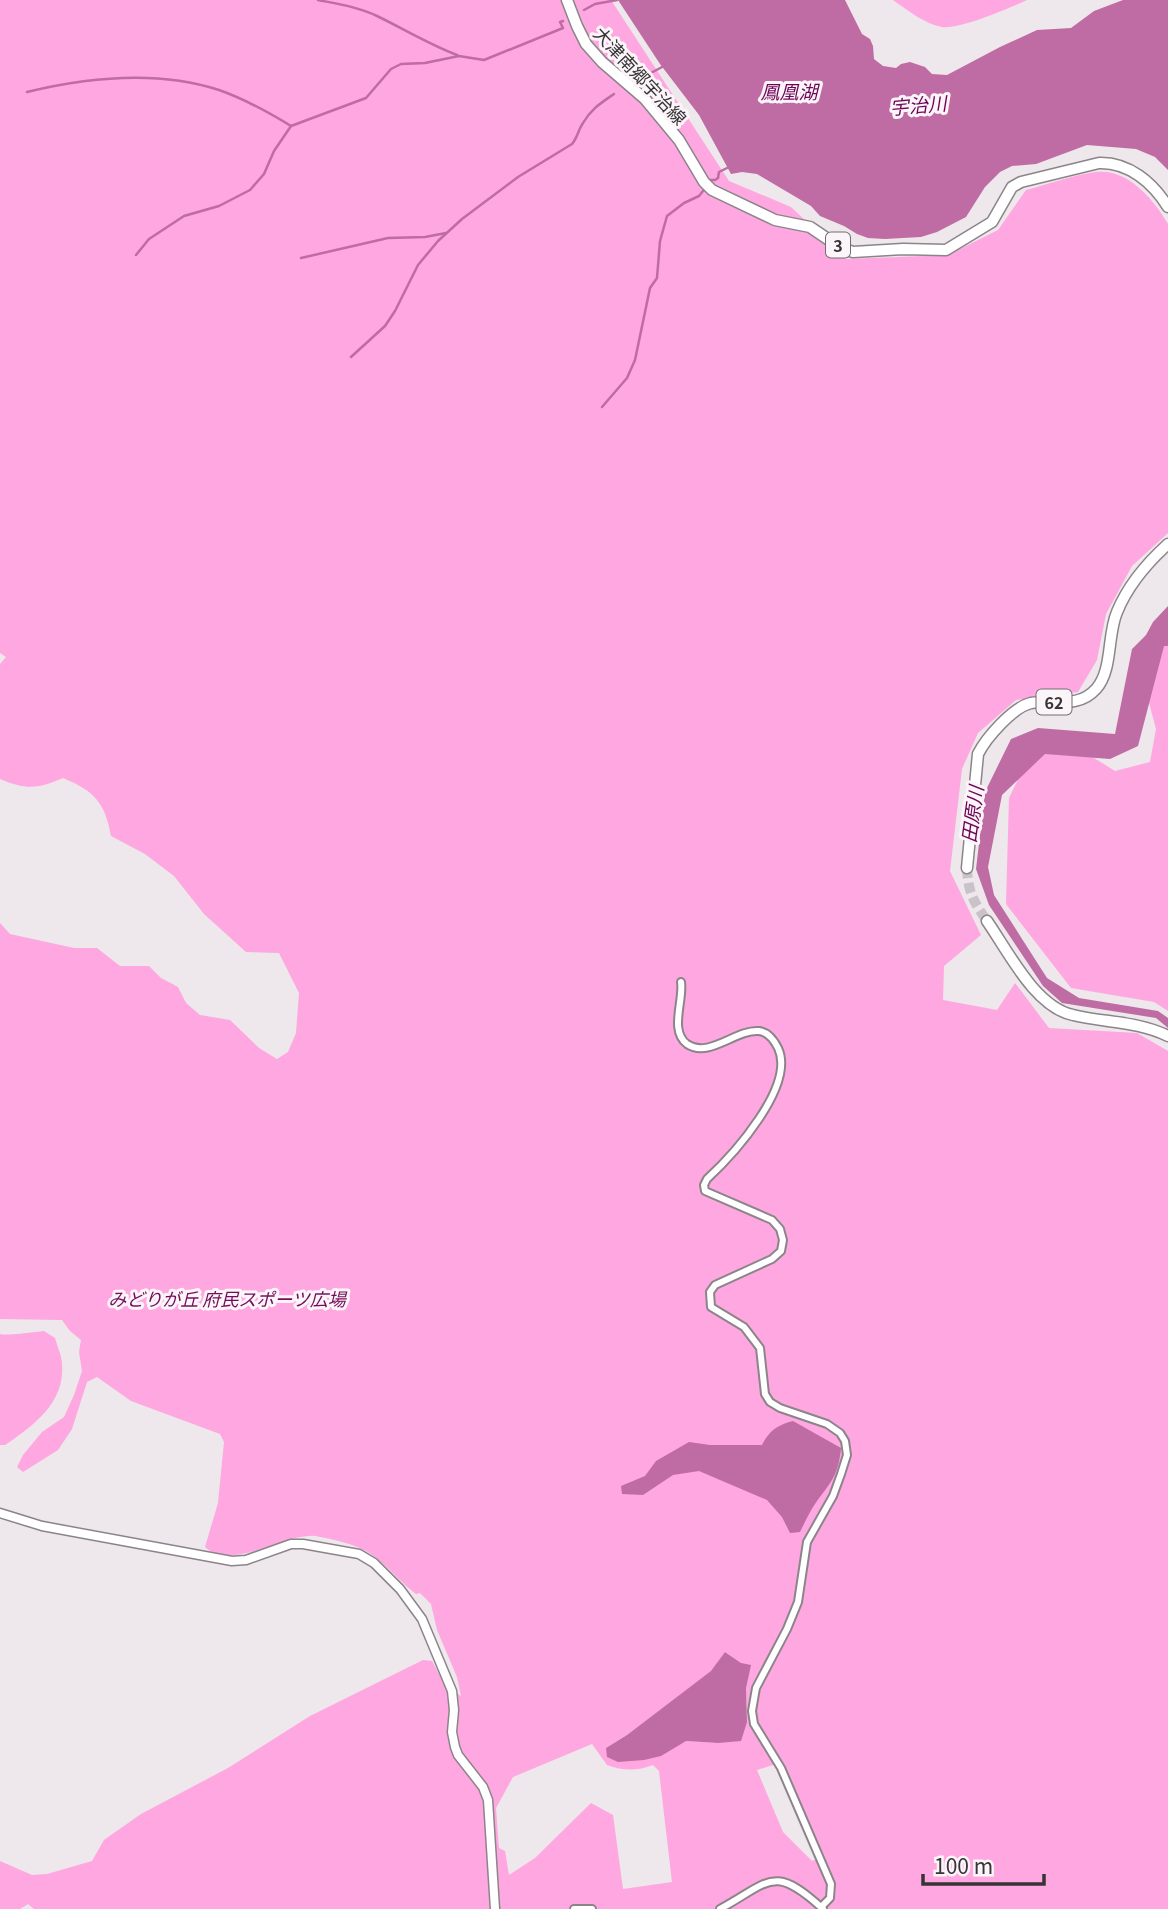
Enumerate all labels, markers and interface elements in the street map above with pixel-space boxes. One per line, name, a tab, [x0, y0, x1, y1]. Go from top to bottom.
street label: 大津南郷宇治線	[589, 20, 693, 130]
water label: 鳳凰湖	[760, 77, 820, 104]
water label: 宇治川	[888, 88, 950, 120]
road number: 3	[826, 232, 850, 258]
road number: 62	[1036, 690, 1072, 715]
water label: 田原川	[954, 782, 989, 844]
park label: みどりが丘 府民スポーツ広場	[108, 1285, 348, 1311]
scale bar	[923, 1842, 1044, 1886]
text: 100 m	[934, 1850, 993, 1880]

